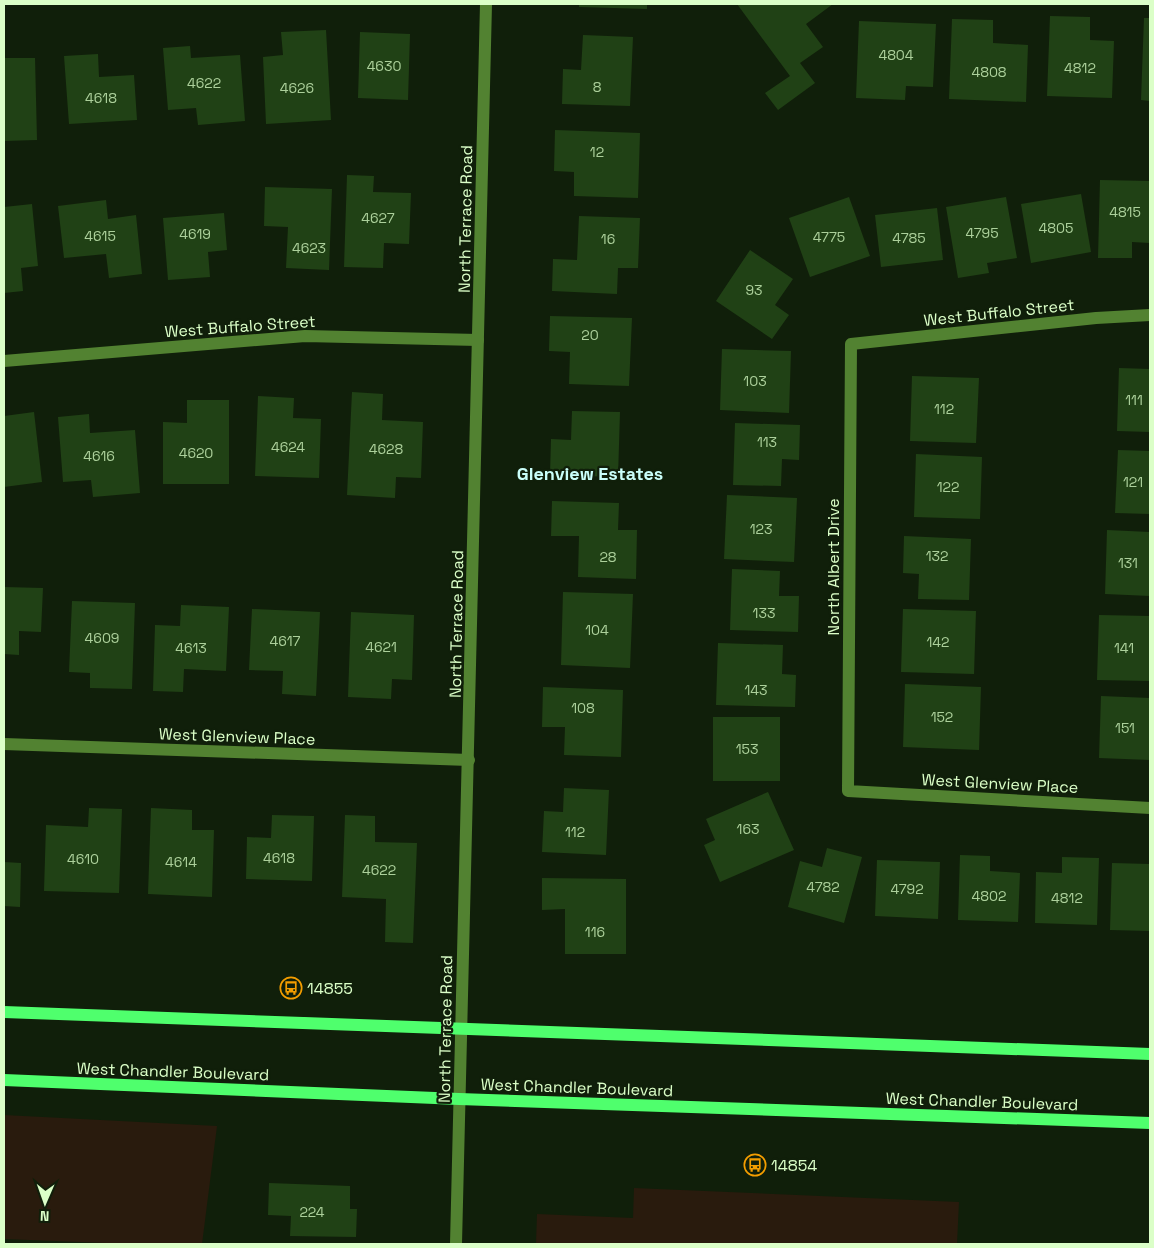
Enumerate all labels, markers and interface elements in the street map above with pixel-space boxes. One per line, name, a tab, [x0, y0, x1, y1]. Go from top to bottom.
house number: 4804	[878, 46, 914, 64]
house number: 4630	[367, 57, 401, 75]
house number: 4812	[1064, 59, 1096, 77]
house number: 4808	[971, 63, 1007, 81]
house number: 4622	[187, 74, 221, 92]
house number: 8	[593, 78, 602, 96]
house number: 4626	[280, 79, 314, 97]
house number: 4618	[85, 89, 117, 107]
house number: 12	[590, 143, 604, 161]
street label: North Terrace Road	[454, 145, 477, 293]
house number: 4815	[1109, 203, 1141, 221]
house number: 4627	[361, 209, 395, 227]
house number: 4805	[1039, 219, 1073, 237]
house number: 4795	[965, 224, 999, 242]
house number: 4619	[179, 225, 211, 243]
house number: 4615	[84, 227, 116, 245]
house number: 4775	[813, 228, 845, 246]
house number: 4785	[892, 229, 926, 247]
house number: 16	[601, 230, 615, 248]
house number: 4623	[292, 239, 326, 257]
house number: 93	[745, 281, 763, 299]
street label: West Buffalo Street	[923, 294, 1075, 331]
street label: West Buffalo Street	[164, 311, 316, 342]
house number: 20	[581, 326, 599, 344]
house number: 103	[743, 372, 767, 390]
house number: 111	[1125, 391, 1143, 409]
house number: 112	[934, 400, 954, 418]
house number: 113	[757, 433, 777, 451]
house number: 4624	[271, 438, 305, 456]
house number: 4628	[369, 440, 403, 458]
house number: 4620	[179, 444, 213, 462]
house number: 4616	[83, 447, 115, 465]
district label: Glenview Estates	[517, 462, 663, 485]
house number: 121	[1123, 473, 1143, 491]
house number: 122	[937, 478, 959, 496]
street label: North Albert Drive	[823, 498, 844, 636]
house number: 123	[750, 520, 772, 538]
house number: 132	[926, 547, 948, 565]
house number: 28	[599, 548, 617, 566]
street label: North Terrace Road	[445, 550, 468, 698]
house number: 131	[1118, 554, 1138, 572]
house number: 133	[753, 604, 775, 622]
house number: 104	[585, 621, 609, 639]
house number: 4609	[85, 629, 119, 647]
house number: 4617	[269, 632, 301, 650]
house number: 142	[926, 633, 950, 651]
house number: 4621	[365, 638, 397, 656]
house number: 4613	[175, 639, 207, 657]
house number: 141	[1114, 639, 1134, 657]
house number: 143	[744, 681, 768, 699]
house number: 108	[571, 699, 595, 717]
house number: 152	[931, 708, 953, 726]
house number: 151	[1115, 719, 1135, 737]
street label: West Glenview Place	[158, 723, 316, 750]
house number: 153	[736, 740, 758, 758]
street label: West Glenview Place	[921, 769, 1079, 798]
house number: 163	[737, 820, 759, 838]
house number: 112	[565, 823, 585, 841]
house number: 4618	[263, 849, 295, 867]
house number: 4610	[67, 850, 99, 868]
house number: 4614	[165, 853, 197, 871]
house number: 4622	[362, 861, 396, 879]
house number: 4782	[806, 878, 840, 896]
house number: 4792	[890, 880, 924, 898]
house number: 4802	[972, 887, 1006, 905]
house number: 4812	[1051, 889, 1083, 907]
house number: 116	[585, 923, 605, 941]
street label: North Terrace Road	[434, 955, 457, 1103]
bus stop icon: 14855	[279, 976, 303, 1000]
place label: 14855	[307, 978, 353, 999]
street label: West Chandler Boulevard	[76, 1058, 270, 1085]
street label: West Chandler Boulevard	[480, 1074, 674, 1101]
street label: West Chandler Boulevard	[885, 1088, 1079, 1115]
bus stop icon: 14854	[743, 1153, 767, 1177]
place label: 14854	[771, 1155, 817, 1176]
north arrow	[20, 1178, 70, 1228]
house number: 224	[299, 1203, 325, 1221]
text: N	[40, 1207, 50, 1225]

